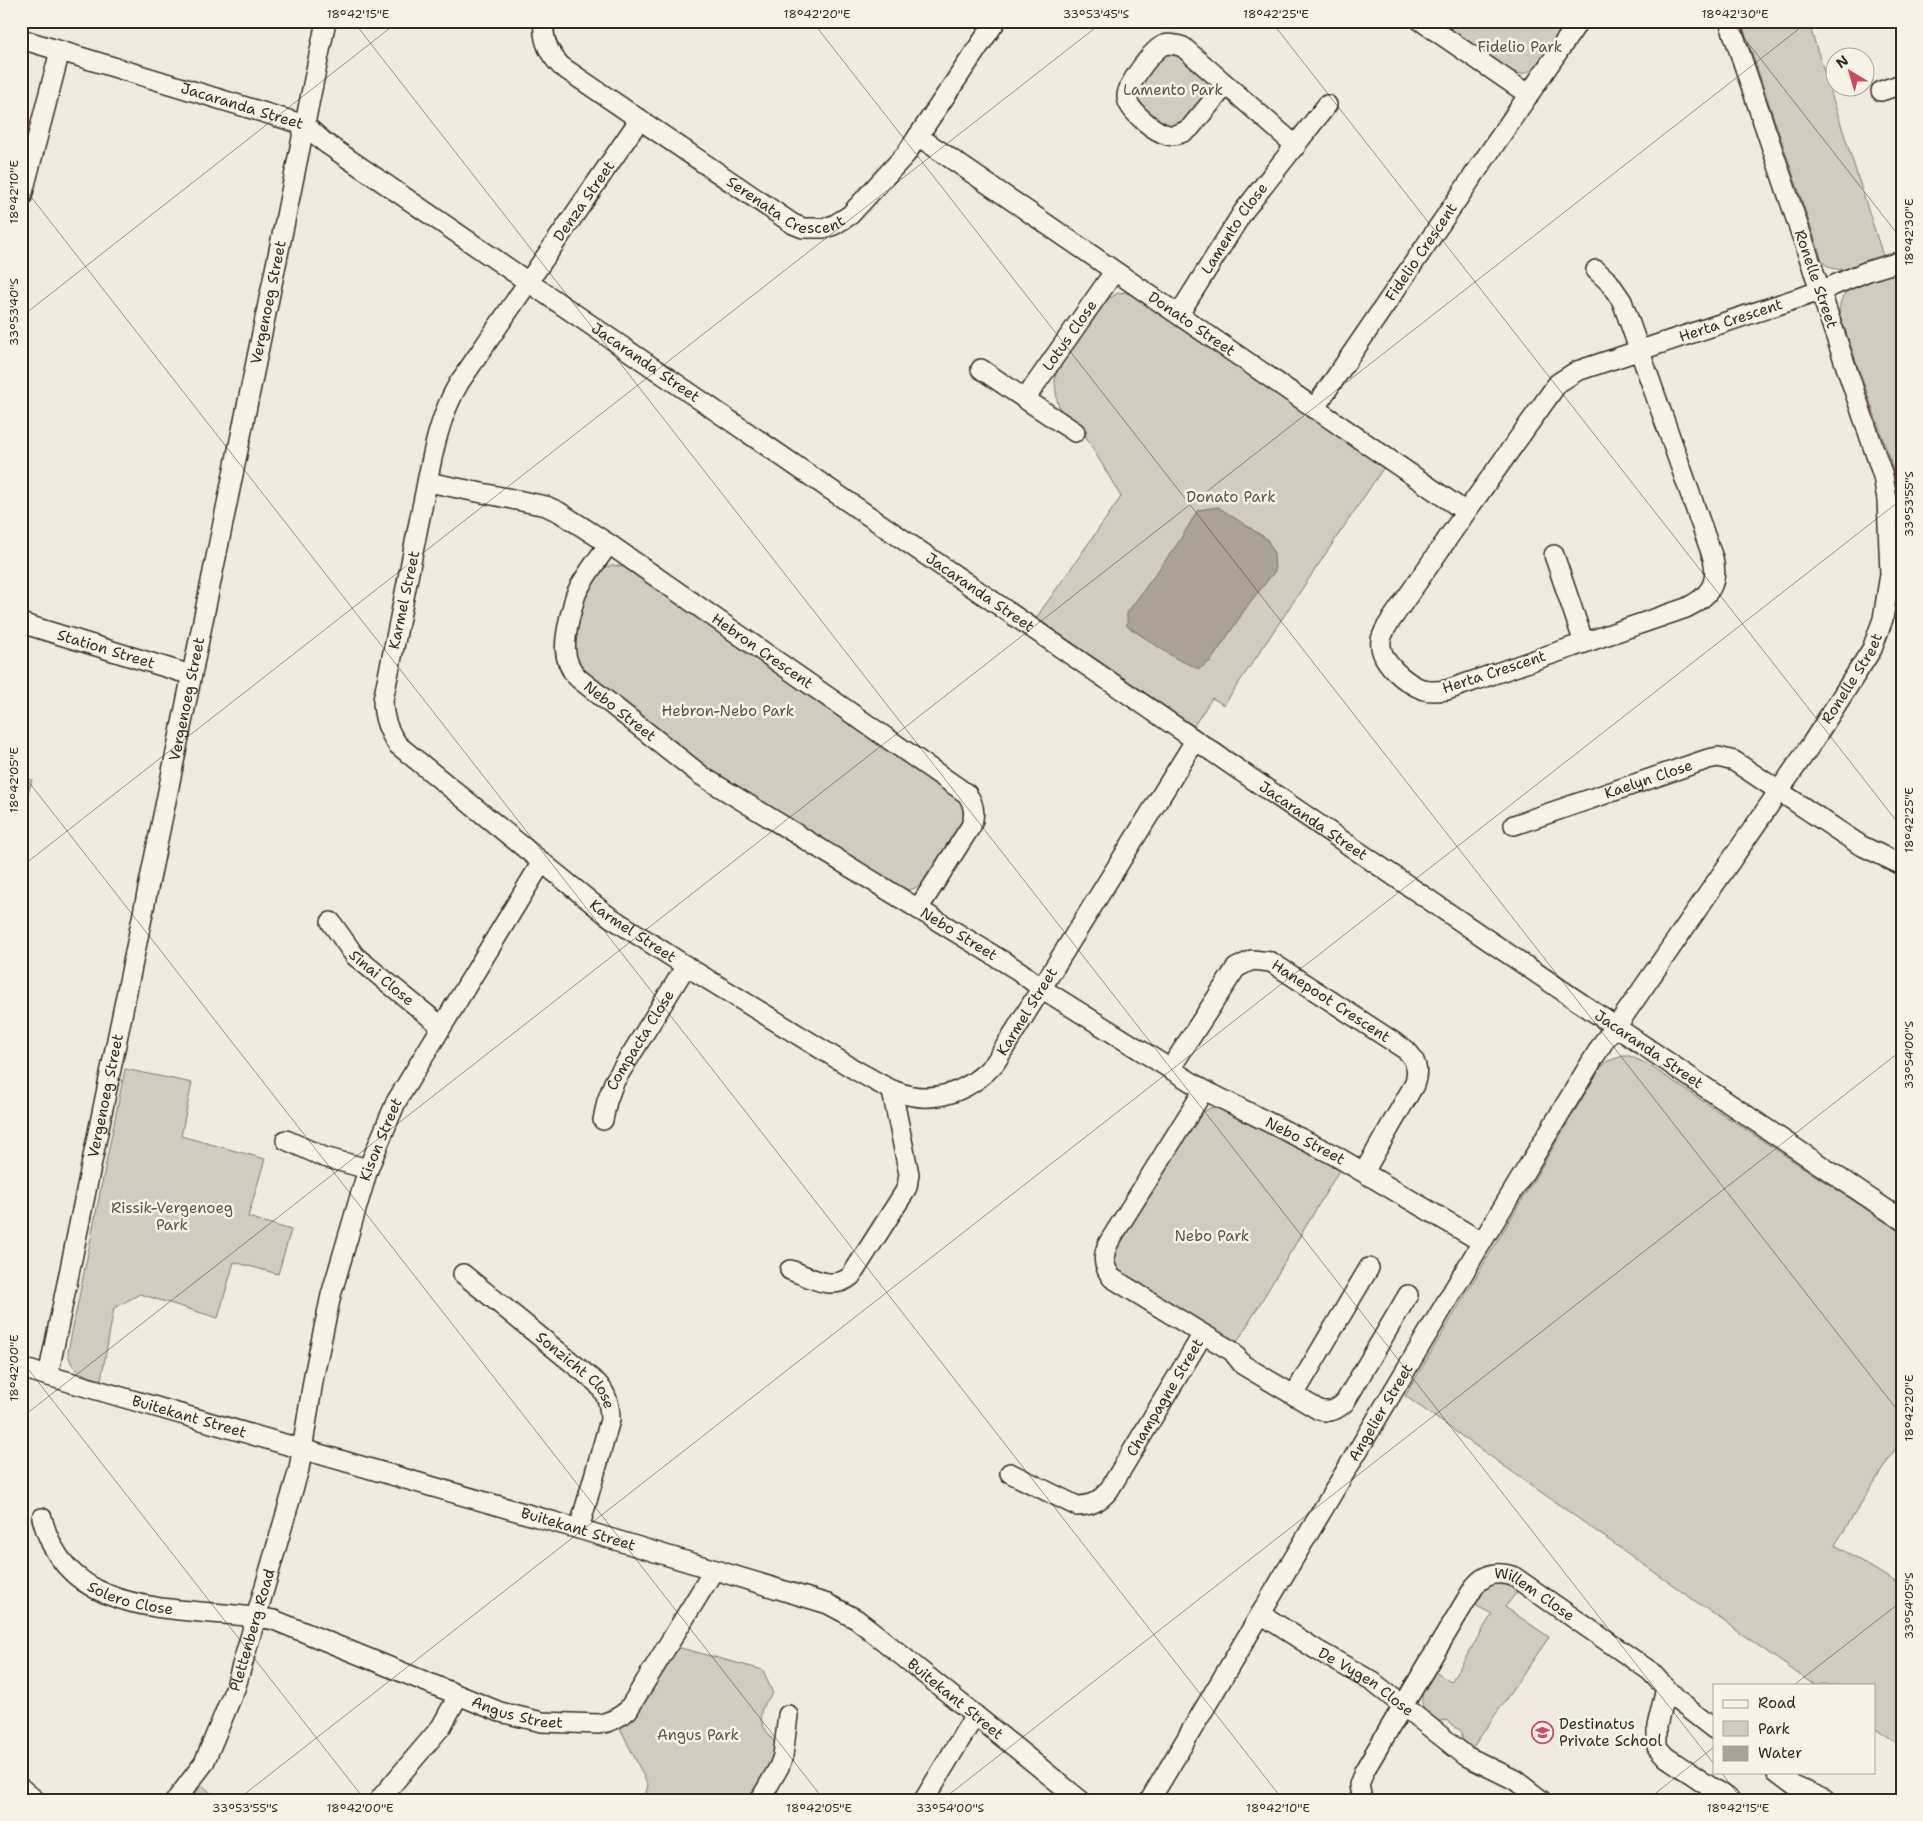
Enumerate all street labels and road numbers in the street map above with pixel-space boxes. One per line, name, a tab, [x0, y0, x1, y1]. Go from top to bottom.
street label: Jacaranda Street	[178, 78, 306, 134]
street label: Denza Street	[549, 157, 619, 245]
street label: Serenata Crescent	[723, 172, 849, 239]
street label: Lamento Close	[1197, 179, 1272, 278]
street label: Fidelio Crescent	[1381, 199, 1462, 305]
street label: Ronelle Street	[1790, 227, 1842, 331]
street label: Vergenoeg Street	[246, 239, 291, 366]
street label: Donato Street	[1144, 287, 1239, 361]
street label: Herta Crescent	[1676, 294, 1785, 347]
street label: Lotus Close	[1038, 296, 1101, 375]
street label: Jacaranda Street	[587, 318, 704, 407]
street label: Jacaranda Street	[922, 548, 1038, 637]
street label: Karmel Street	[384, 549, 424, 651]
street label: Hebron Crescent	[708, 609, 817, 693]
street label: Station Street	[55, 625, 157, 673]
street label: Ronelle Street	[1817, 630, 1887, 728]
street label: Vergenoeg Street	[164, 635, 209, 763]
street label: Herta Crescent	[1440, 646, 1548, 698]
street label: Nebo Street	[580, 676, 660, 746]
street label: Kaelyn Close	[1602, 755, 1695, 804]
street label: Jacaranda Street	[1255, 777, 1371, 865]
street label: Karmel Street	[585, 895, 680, 967]
street label: Nebo Street	[917, 903, 1001, 965]
street label: Sinai Close	[344, 946, 418, 1010]
street label: Hanepoot Crescent	[1268, 955, 1394, 1047]
street label: Karmel Street	[992, 964, 1062, 1059]
street label: Compacta Close	[602, 986, 679, 1093]
street label: Jacaranda Street	[1591, 1005, 1707, 1093]
street label: Vergenoeg Street	[83, 1032, 128, 1160]
street label: Kison Street	[355, 1094, 406, 1183]
street label: Nebo Street	[1262, 1112, 1349, 1169]
street label: Sonzicht Close	[532, 1327, 619, 1411]
street label: Champagne Street	[1122, 1335, 1208, 1460]
street label: Angelier Street	[1344, 1360, 1417, 1465]
street label: Buitekant Street	[130, 1391, 249, 1443]
street label: Buitekant Street	[519, 1503, 638, 1555]
street label: Willem Close	[1494, 1563, 1579, 1626]
street label: Plettenberg Road	[225, 1566, 280, 1695]
street label: Solero Close	[84, 1576, 174, 1619]
street label: De Vygen Close	[1315, 1643, 1418, 1721]
street label: Buitekant Street	[903, 1654, 1008, 1744]
street label: Angus Street	[469, 1691, 563, 1733]

